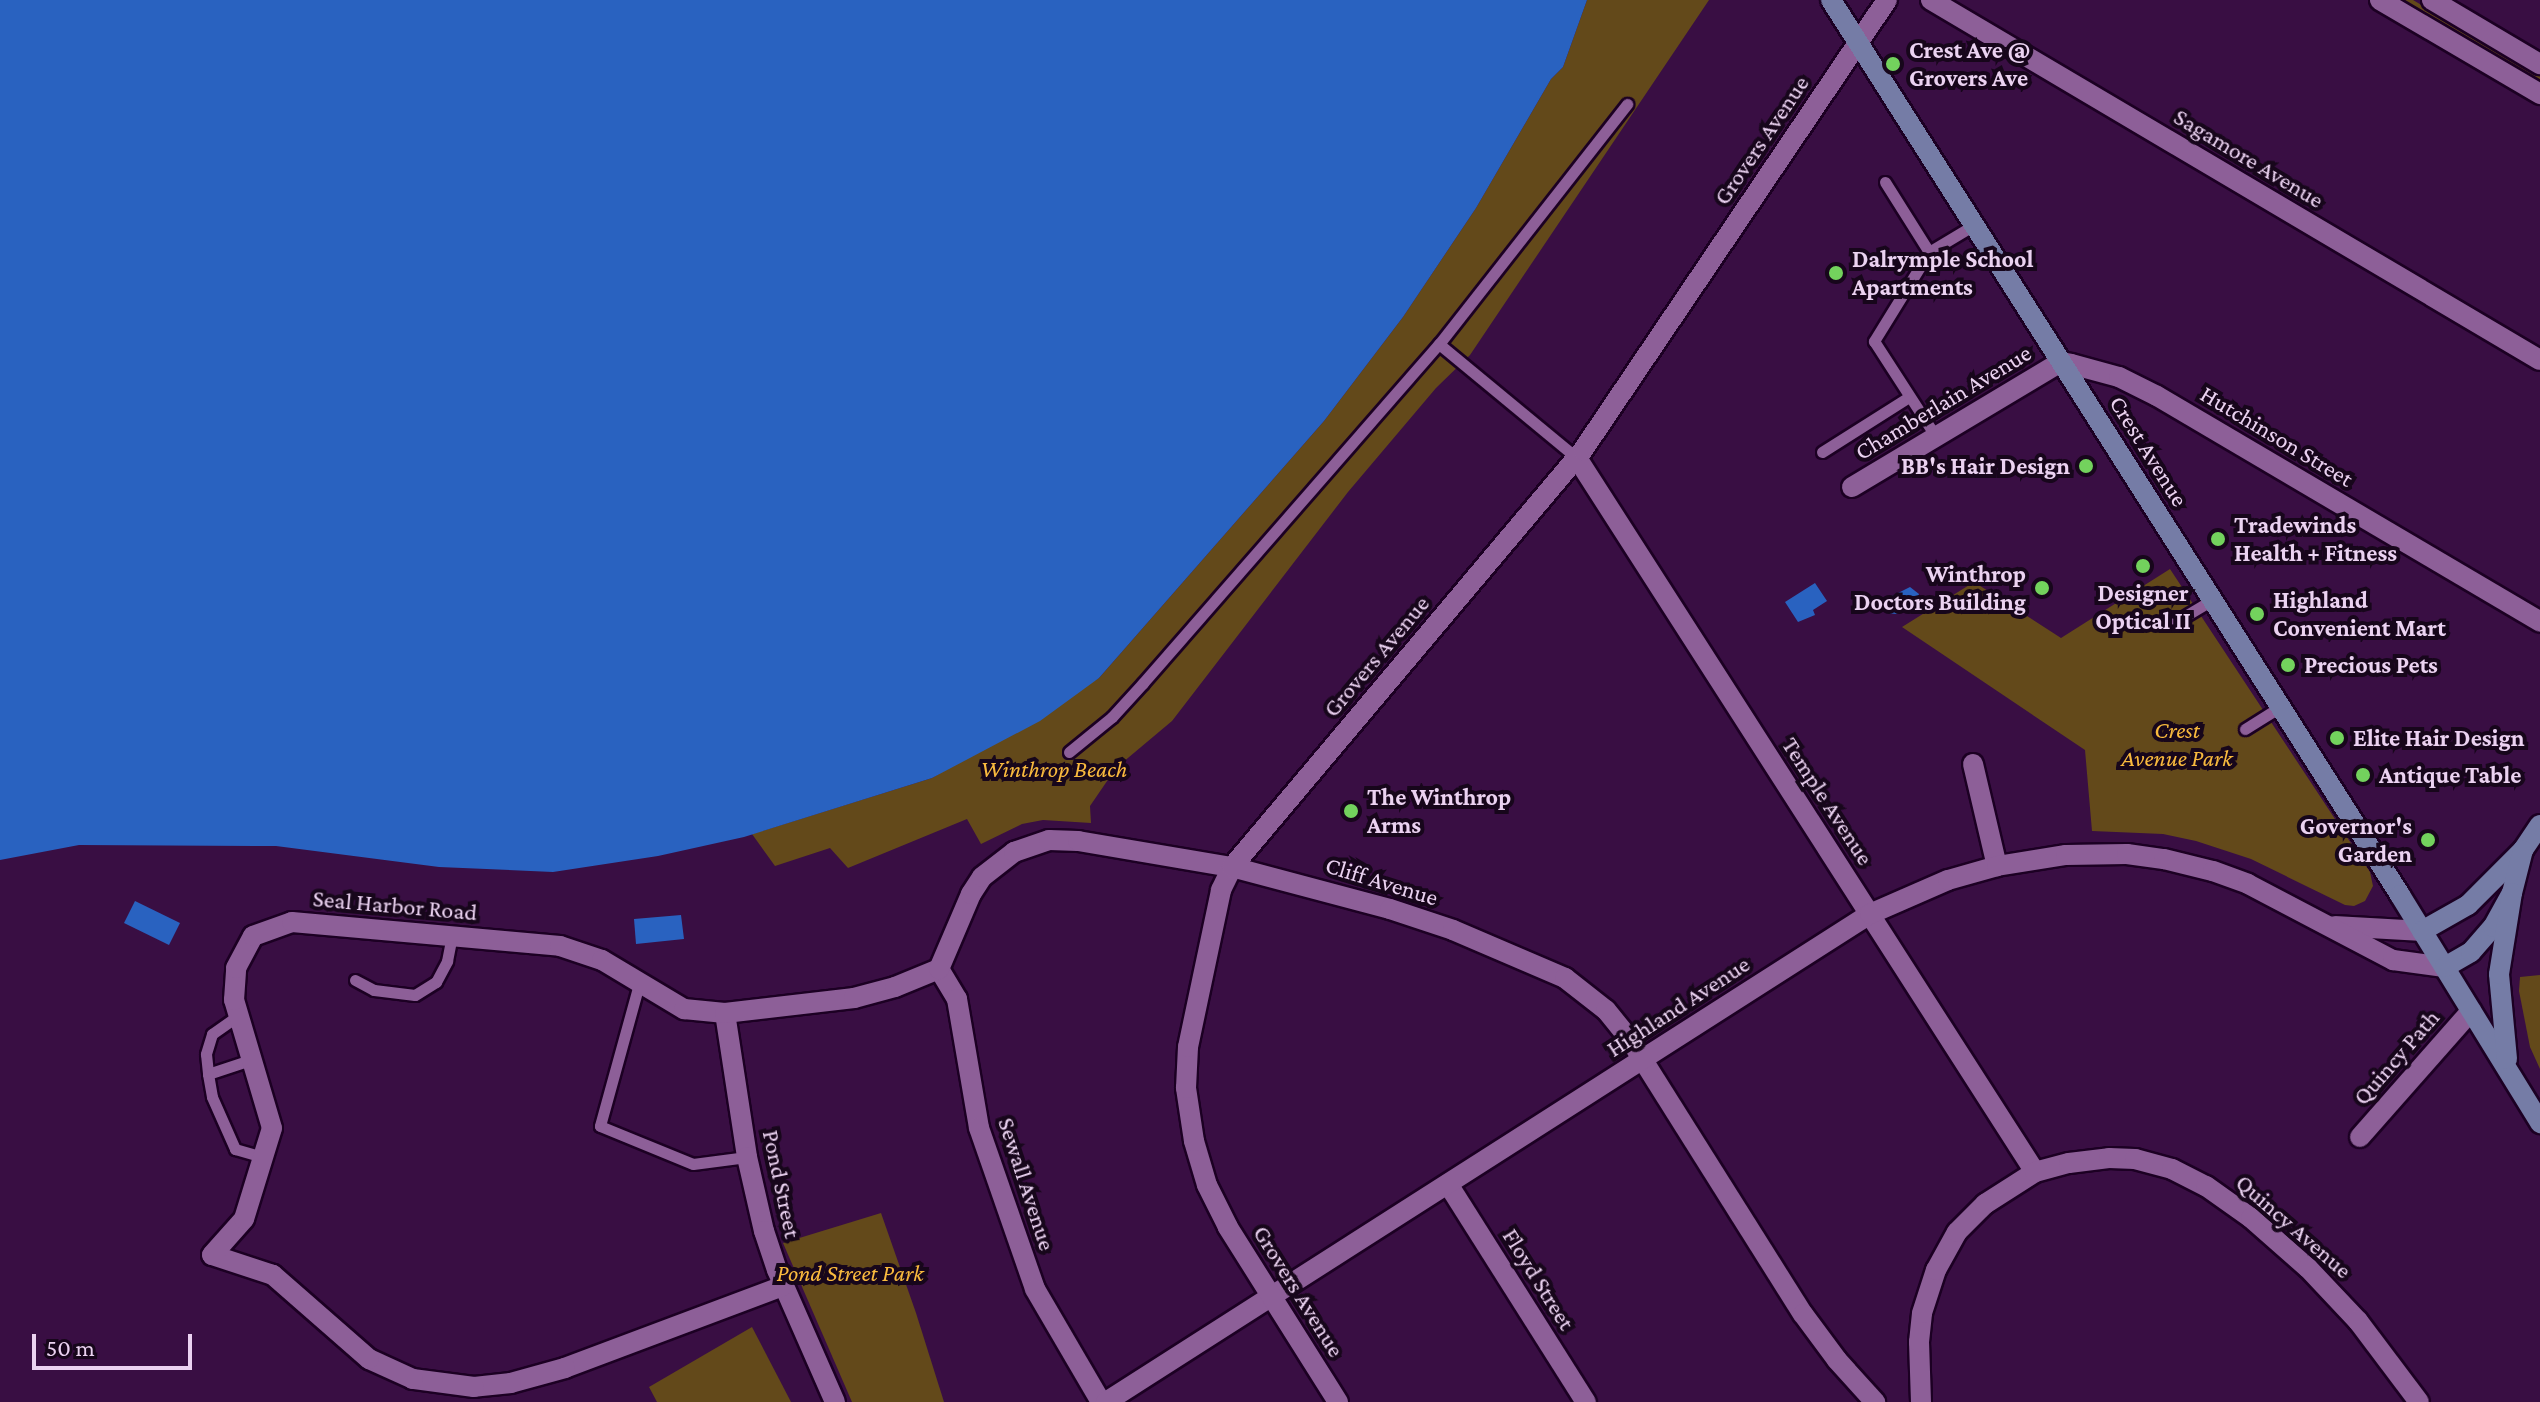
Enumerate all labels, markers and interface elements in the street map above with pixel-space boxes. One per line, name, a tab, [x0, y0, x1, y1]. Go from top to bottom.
place label: Crest Ave @ Grovers Ave	[1909, 36, 2030, 92]
marker: Crest Ave @ Grovers Ave	[1884, 55, 1902, 73]
street label: Grovers Avenue	[1707, 70, 1815, 210]
street label: Sagamore Avenue	[2169, 102, 2329, 214]
place label: Dalrymple School Apartments	[1852, 245, 2034, 301]
marker: Dalrymple School Apartments	[1827, 264, 1845, 282]
street label: Chamberlain Avenue	[1850, 338, 2036, 466]
street label: Hutchinson Street	[2195, 379, 2359, 493]
street label: Crest Avenue	[2104, 390, 2194, 512]
place label: BB's Hair Design	[1901, 452, 2070, 480]
marker: BB's Hair Design	[2077, 457, 2095, 475]
place label: Tradewinds Health + Fitness	[2234, 511, 2397, 567]
marker: Tradewinds Health + Fitness	[2209, 530, 2227, 548]
marker: Designer Optical II	[2134, 557, 2152, 575]
place label: Winthrop Doctors Building	[1854, 560, 2026, 616]
marker: Winthrop Doctors Building	[2033, 579, 2051, 597]
place label: Designer Optical II	[2095, 579, 2191, 635]
place label: Highland Convenient Mart	[2273, 586, 2446, 642]
street label: Grovers Avenue	[1317, 590, 1435, 722]
marker: Highland Convenient Mart	[2248, 605, 2266, 623]
place label: Precious Pets	[2304, 651, 2438, 679]
marker: Precious Pets	[2279, 656, 2297, 674]
park label: Crest Avenue Park	[2121, 716, 2233, 772]
place label: Elite Hair Design	[2353, 724, 2524, 752]
marker: Elite Hair Design	[2328, 729, 2346, 747]
street label: Temple Avenue	[1776, 732, 1880, 870]
park label: Winthrop Beach	[981, 755, 1127, 783]
place label: Antique Table	[2379, 761, 2521, 789]
marker: Antique Table	[2354, 766, 2372, 784]
place label: The Winthrop Arms	[1367, 783, 1511, 839]
marker: The Winthrop Arms	[1342, 802, 1360, 820]
place label: Governor's Garden	[2300, 812, 2412, 868]
marker: Governor's Garden	[2419, 831, 2437, 849]
street label: Cliff Avenue	[1322, 850, 1442, 912]
street label: Seal Harbor Road	[312, 883, 478, 927]
street label: Highland Avenue	[1601, 949, 1755, 1063]
street label: Quincy Path	[2347, 1003, 2445, 1111]
street label: Sewall Avenue	[992, 1114, 1062, 1254]
street label: Pond Street	[757, 1127, 807, 1241]
street label: Quincy Avenue	[2230, 1168, 2358, 1284]
street label: Grovers Avenue	[1247, 1220, 1351, 1362]
street label: Floyd Street	[1497, 1223, 1581, 1335]
park label: Pond Street Park	[776, 1259, 924, 1287]
scale bar	[36, 1318, 196, 1368]
text: 50 m	[46, 1334, 95, 1361]

